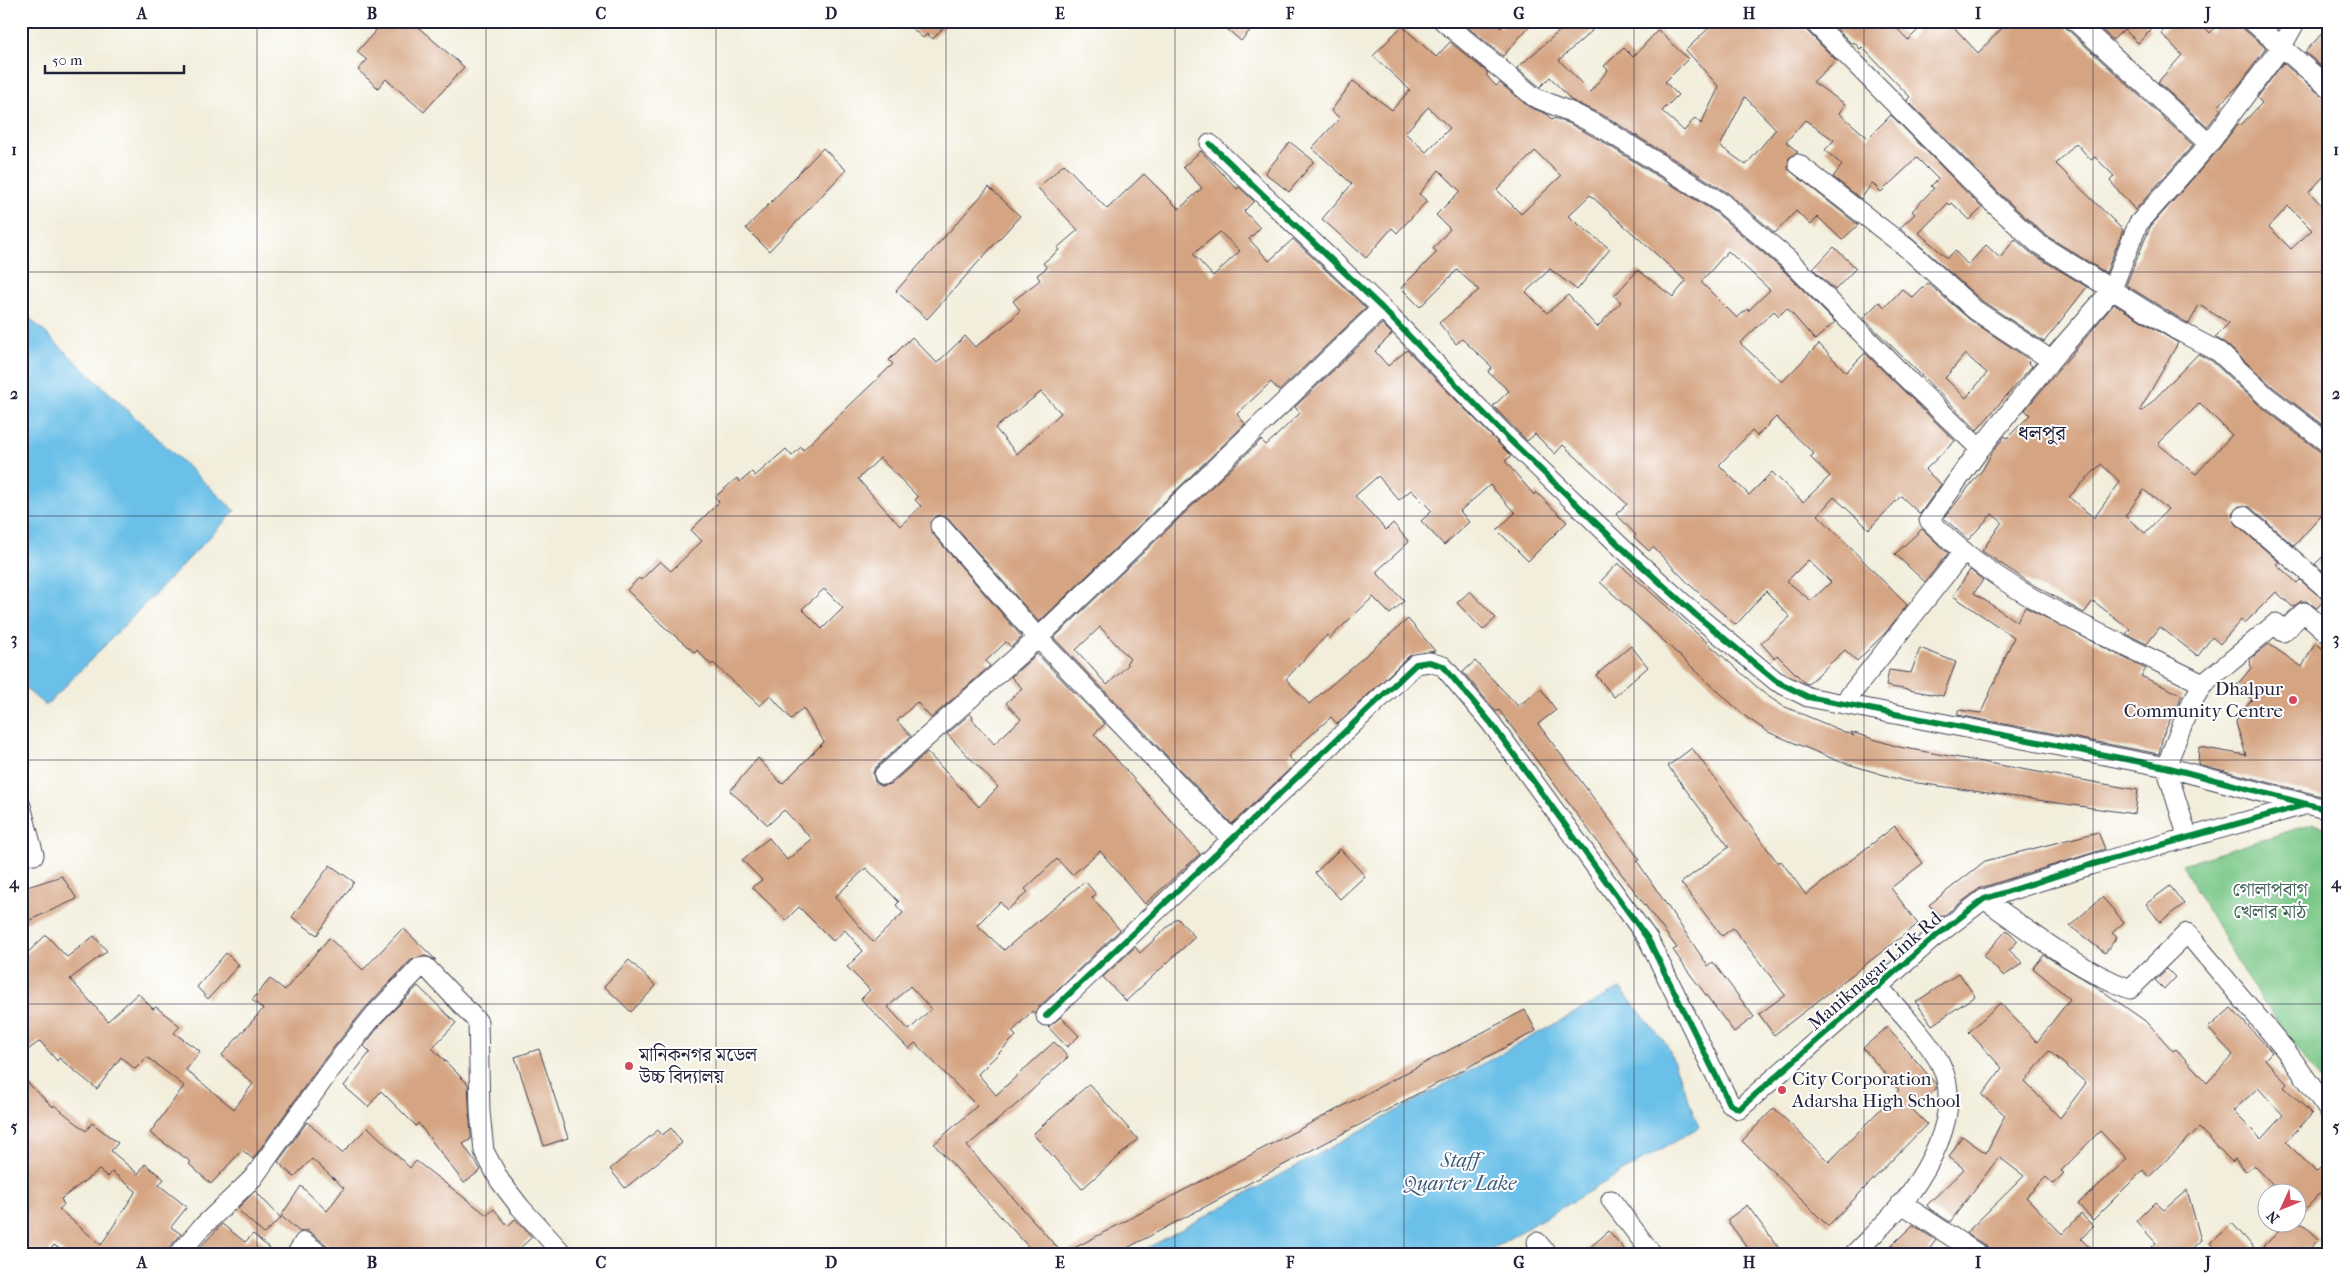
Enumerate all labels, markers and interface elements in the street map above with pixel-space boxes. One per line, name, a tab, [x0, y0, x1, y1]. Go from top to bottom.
text: A	[136, 4, 148, 23]
text: B	[367, 4, 377, 23]
text: C	[596, 4, 607, 23]
text: D	[825, 4, 837, 23]
text: E	[1055, 4, 1065, 23]
text: F	[1285, 4, 1295, 23]
text: G	[1513, 4, 1525, 23]
text: H	[1743, 4, 1756, 23]
text: I	[1975, 4, 1982, 23]
text: J	[2203, 4, 2211, 24]
scale bar	[45, 42, 184, 74]
text: 50 m	[52, 51, 83, 69]
text: 1	[11, 140, 17, 159]
text: 1	[2333, 140, 2339, 159]
text: 2	[10, 384, 18, 403]
text: 2	[2332, 384, 2340, 403]
district label: ধলপুর	[2018, 421, 2067, 446]
text: 3	[11, 629, 17, 649]
text: 3	[2333, 629, 2339, 649]
place label: Dhalpur Community Centre	[2124, 678, 2284, 722]
marker: Dhalpur Community Centre	[2287, 694, 2299, 706]
text: 4	[8, 873, 20, 893]
text: 4	[2330, 873, 2342, 893]
park label: গোলাপবাগ খেলার মাঠ	[2232, 879, 2309, 923]
street label: Maniknagar Link Rd	[1804, 907, 1947, 1035]
place label: মানিকনগর মডেল উচ্চ বিদ্যালয়	[638, 1043, 758, 1088]
marker: মানিকনগর মডেল উচ্চ বিদ্যালয়	[623, 1060, 635, 1072]
place label: City Corporation Adarsha High School	[1791, 1068, 1961, 1112]
marker: City Corporation Adarsha High School	[1776, 1084, 1788, 1096]
text: 5	[11, 1117, 18, 1136]
text: 5	[2333, 1117, 2340, 1136]
water label: Staff Quarter Lake	[1403, 1149, 1517, 1196]
north arrow	[2258, 1184, 2308, 1234]
text: N	[2263, 1207, 2283, 1226]
text: A	[136, 1253, 148, 1272]
text: B	[367, 1253, 377, 1272]
text: C	[596, 1253, 607, 1272]
text: D	[825, 1253, 837, 1272]
text: E	[1055, 1253, 1065, 1272]
text: F	[1285, 1253, 1295, 1272]
text: G	[1513, 1253, 1525, 1272]
text: H	[1743, 1253, 1756, 1272]
text: I	[1975, 1253, 1982, 1272]
text: J	[2203, 1253, 2211, 1273]

